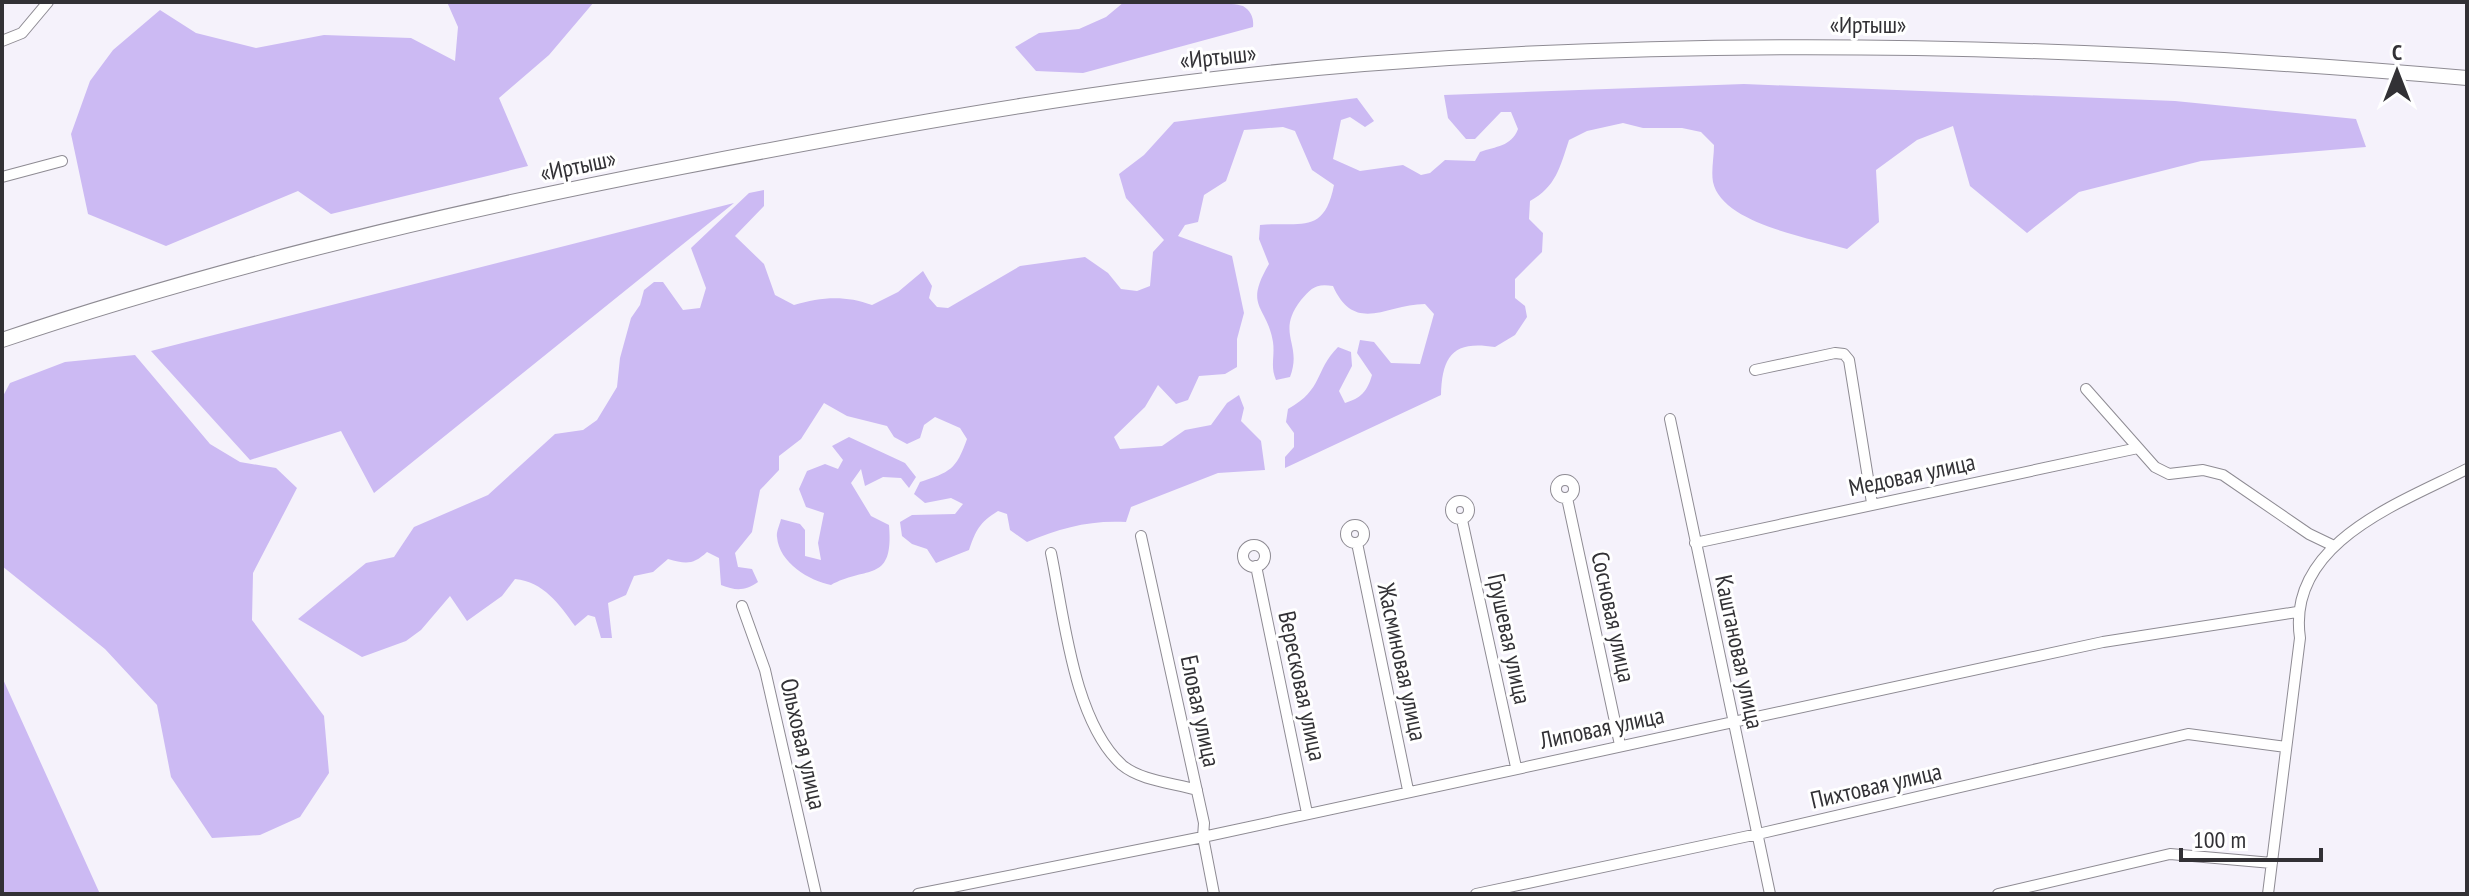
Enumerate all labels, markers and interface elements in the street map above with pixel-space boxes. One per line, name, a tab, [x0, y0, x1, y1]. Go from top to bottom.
street label: «Иртыш»	[1830, 9, 1906, 40]
north arrow	[2357, 32, 2437, 112]
street label: «Иртыш»	[1178, 37, 1258, 76]
text: С	[2392, 38, 2402, 66]
street label: «Иртыш»	[537, 142, 619, 189]
street label: Медовая улица	[1846, 446, 1978, 503]
street label: Сосновая улица	[1585, 549, 1642, 685]
street label: Грушевая улица	[1481, 571, 1538, 707]
street label: Каштановая улица	[1708, 572, 1771, 732]
street label: Жасминовая улица	[1370, 579, 1434, 744]
street label: Вересковая улица	[1272, 608, 1333, 764]
street label: Еловая улица	[1174, 652, 1227, 769]
street label: Ольховая улица	[773, 675, 834, 812]
street label: Липовая улица	[1536, 699, 1667, 756]
street label: Пихтовая улица	[1807, 755, 1944, 816]
scale bar	[2181, 812, 2321, 862]
text: 100 m	[2193, 824, 2246, 855]

